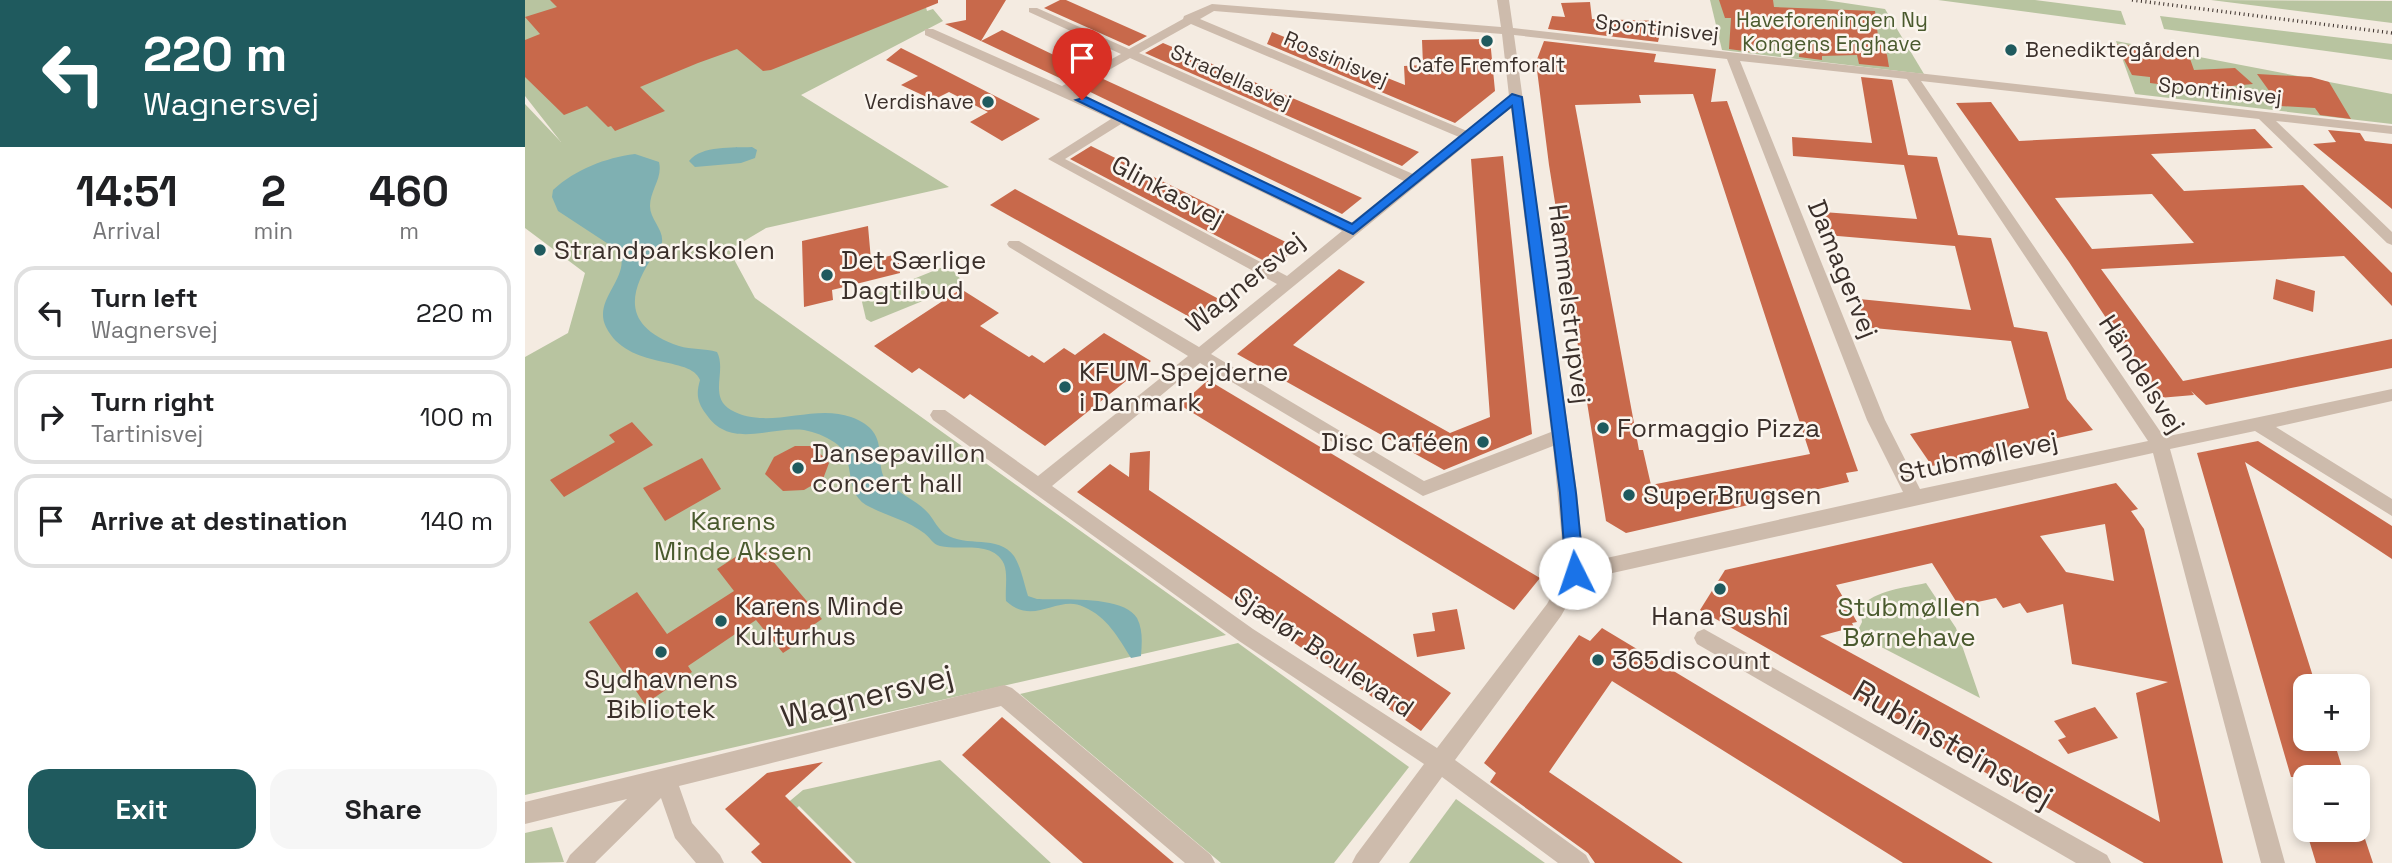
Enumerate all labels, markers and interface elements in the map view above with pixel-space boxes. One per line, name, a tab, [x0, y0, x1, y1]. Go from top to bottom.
park label: Haveforeningen Ny Kongens Enghave	[1736, 6, 1928, 57]
street label: Spontinisvej	[1594, 8, 1720, 47]
text: 220 m	[143, 23, 287, 85]
street label: Rossinisvej	[1280, 24, 1392, 93]
icon: left	[28, 28, 119, 119]
pin	[1052, 28, 1112, 100]
marker: Cafe Fremforalt	[1479, 33, 1495, 49]
place label: Benediktegården	[2025, 36, 2200, 63]
street label: Stradellasvej	[1167, 38, 1296, 115]
icon: arrive	[1063, 39, 1101, 77]
marker: Benediktegården	[2003, 42, 2019, 58]
place label: Cafe Fremforalt	[1409, 51, 1565, 78]
street label: Spontinisvej	[2157, 71, 2283, 110]
text: Wagnersvej	[143, 84, 319, 124]
place label: Verdishave	[864, 88, 974, 115]
marker: Verdishave	[980, 94, 996, 110]
street label: Glinkasvej	[1106, 147, 1230, 235]
text: 14:51	[76, 165, 178, 218]
text: 2	[261, 165, 286, 218]
text: 460	[369, 165, 449, 218]
street label: Damagervej	[1800, 195, 1886, 343]
street label: Hammelstrupvej	[1541, 202, 1599, 406]
text: Arrival	[93, 216, 161, 246]
text: min	[254, 216, 293, 246]
text: m	[399, 216, 419, 246]
street label: Wagnersvej	[1179, 224, 1311, 340]
place label: Strandparkskolen	[554, 233, 775, 267]
marker: Strandparkskolen	[532, 242, 548, 258]
place label: Det Særlige Dagtilbud	[841, 243, 986, 307]
marker: Det Særlige Dagtilbud	[819, 267, 835, 283]
text: Turn left	[91, 281, 198, 315]
icon: left	[32, 294, 70, 332]
text: 220 m	[416, 296, 493, 330]
street label: Händelsvej	[2091, 308, 2193, 440]
text: Wagnersvej	[91, 315, 218, 345]
place label: KFUM-Spejderne i Danmark	[1079, 355, 1288, 419]
marker: KFUM-Spejderne i Danmark	[1057, 379, 1073, 395]
text: Turn right	[91, 385, 215, 419]
icon: right	[32, 398, 70, 436]
text: 100 m	[420, 400, 493, 434]
place label: Formaggio Pizza	[1617, 411, 1820, 445]
text: Tartinisvej	[91, 419, 203, 449]
marker: Formaggio Pizza	[1595, 420, 1611, 436]
street label: Stubmøllevej	[1895, 424, 2061, 490]
place label: Disc Caféen	[1321, 425, 1469, 459]
marker: Disc Caféen	[1475, 434, 1491, 450]
place label: Dansepavillon concert hall	[812, 436, 985, 500]
marker: Dansepavillon concert hall	[790, 460, 806, 476]
place label: SuperBrugsen	[1643, 478, 1821, 512]
marker: SuperBrugsen	[1621, 487, 1637, 503]
icon: arrive	[32, 502, 70, 540]
text: Arrive at destination	[91, 504, 348, 538]
text: 140 m	[420, 504, 493, 538]
park label: Karens Minde Aksen	[654, 504, 812, 568]
position arrow	[1538, 536, 1612, 610]
street label: Sjælør Boulevard	[1227, 579, 1421, 725]
marker: Hana Sushi	[1712, 581, 1728, 597]
place label: Karens Minde Kulturhus	[735, 589, 904, 653]
park label: Stubmøllen Børnehave	[1837, 590, 1981, 654]
place label: Hana Sushi	[1651, 599, 1789, 633]
marker: Karens Minde Kulturhus	[713, 613, 729, 629]
place label: 365discount	[1612, 643, 1771, 677]
marker: Sydhavnens Bibliotek	[653, 644, 669, 660]
marker: 365discount	[1590, 652, 1606, 668]
street label: Wagnersvej	[777, 655, 957, 737]
place label: Sydhavnens Bibliotek	[584, 662, 738, 726]
street label: Rubinsteinsvej	[1846, 671, 2060, 817]
map controls	[2293, 674, 2370, 842]
button: +	[2293, 674, 2370, 751]
button: −	[2293, 765, 2370, 842]
button: Exit	[28, 769, 256, 849]
button: Share	[270, 769, 497, 849]

